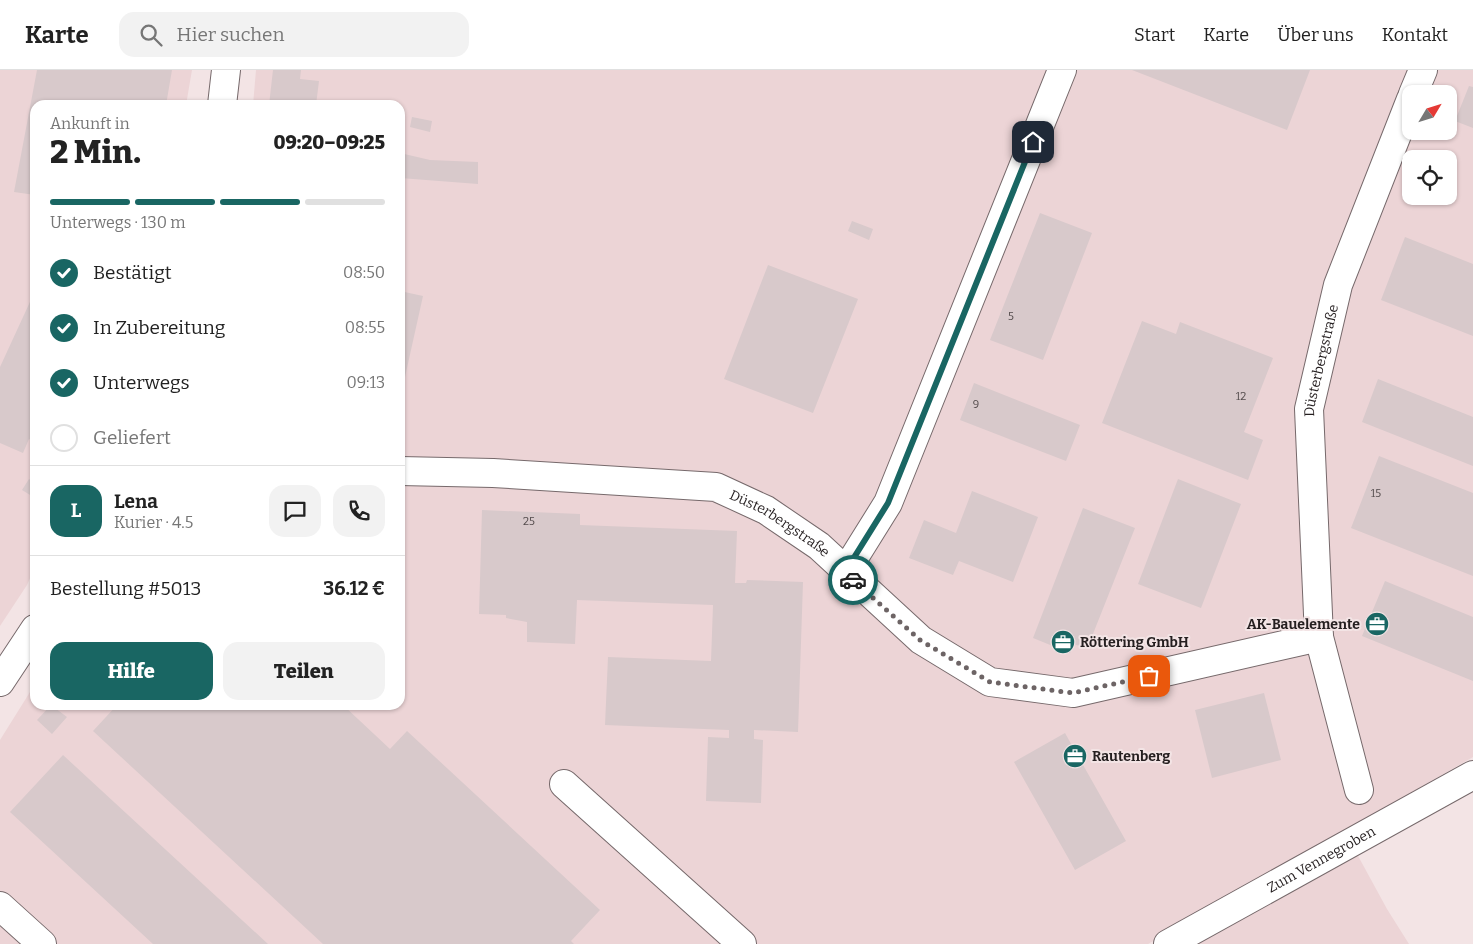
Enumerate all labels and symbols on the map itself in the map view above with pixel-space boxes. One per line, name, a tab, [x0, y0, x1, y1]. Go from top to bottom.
north arrow	[1402, 85, 1458, 140]
pin	[1012, 121, 1054, 163]
street label: Düsterbergstraße	[1301, 303, 1342, 417]
house number: 5	[1008, 310, 1014, 323]
house number: 12	[1236, 390, 1246, 403]
house number: 9	[973, 398, 979, 411]
street label: Düsterbergstraße	[727, 486, 833, 561]
house number: 15	[1371, 487, 1381, 500]
house number: 25	[523, 515, 535, 528]
courier	[828, 555, 878, 605]
office icon: AK-Bauelemente	[1364, 611, 1390, 637]
place label: AK-Bauelemente	[1247, 616, 1360, 633]
office icon: Röttering GmbH	[1050, 629, 1076, 655]
place label: Röttering GmbH	[1080, 634, 1189, 651]
pin	[1128, 655, 1170, 697]
office icon: Rautenberg	[1062, 743, 1088, 769]
place label: Rautenberg	[1092, 748, 1170, 765]
street label: Zum Vennegroben	[1264, 823, 1379, 896]

